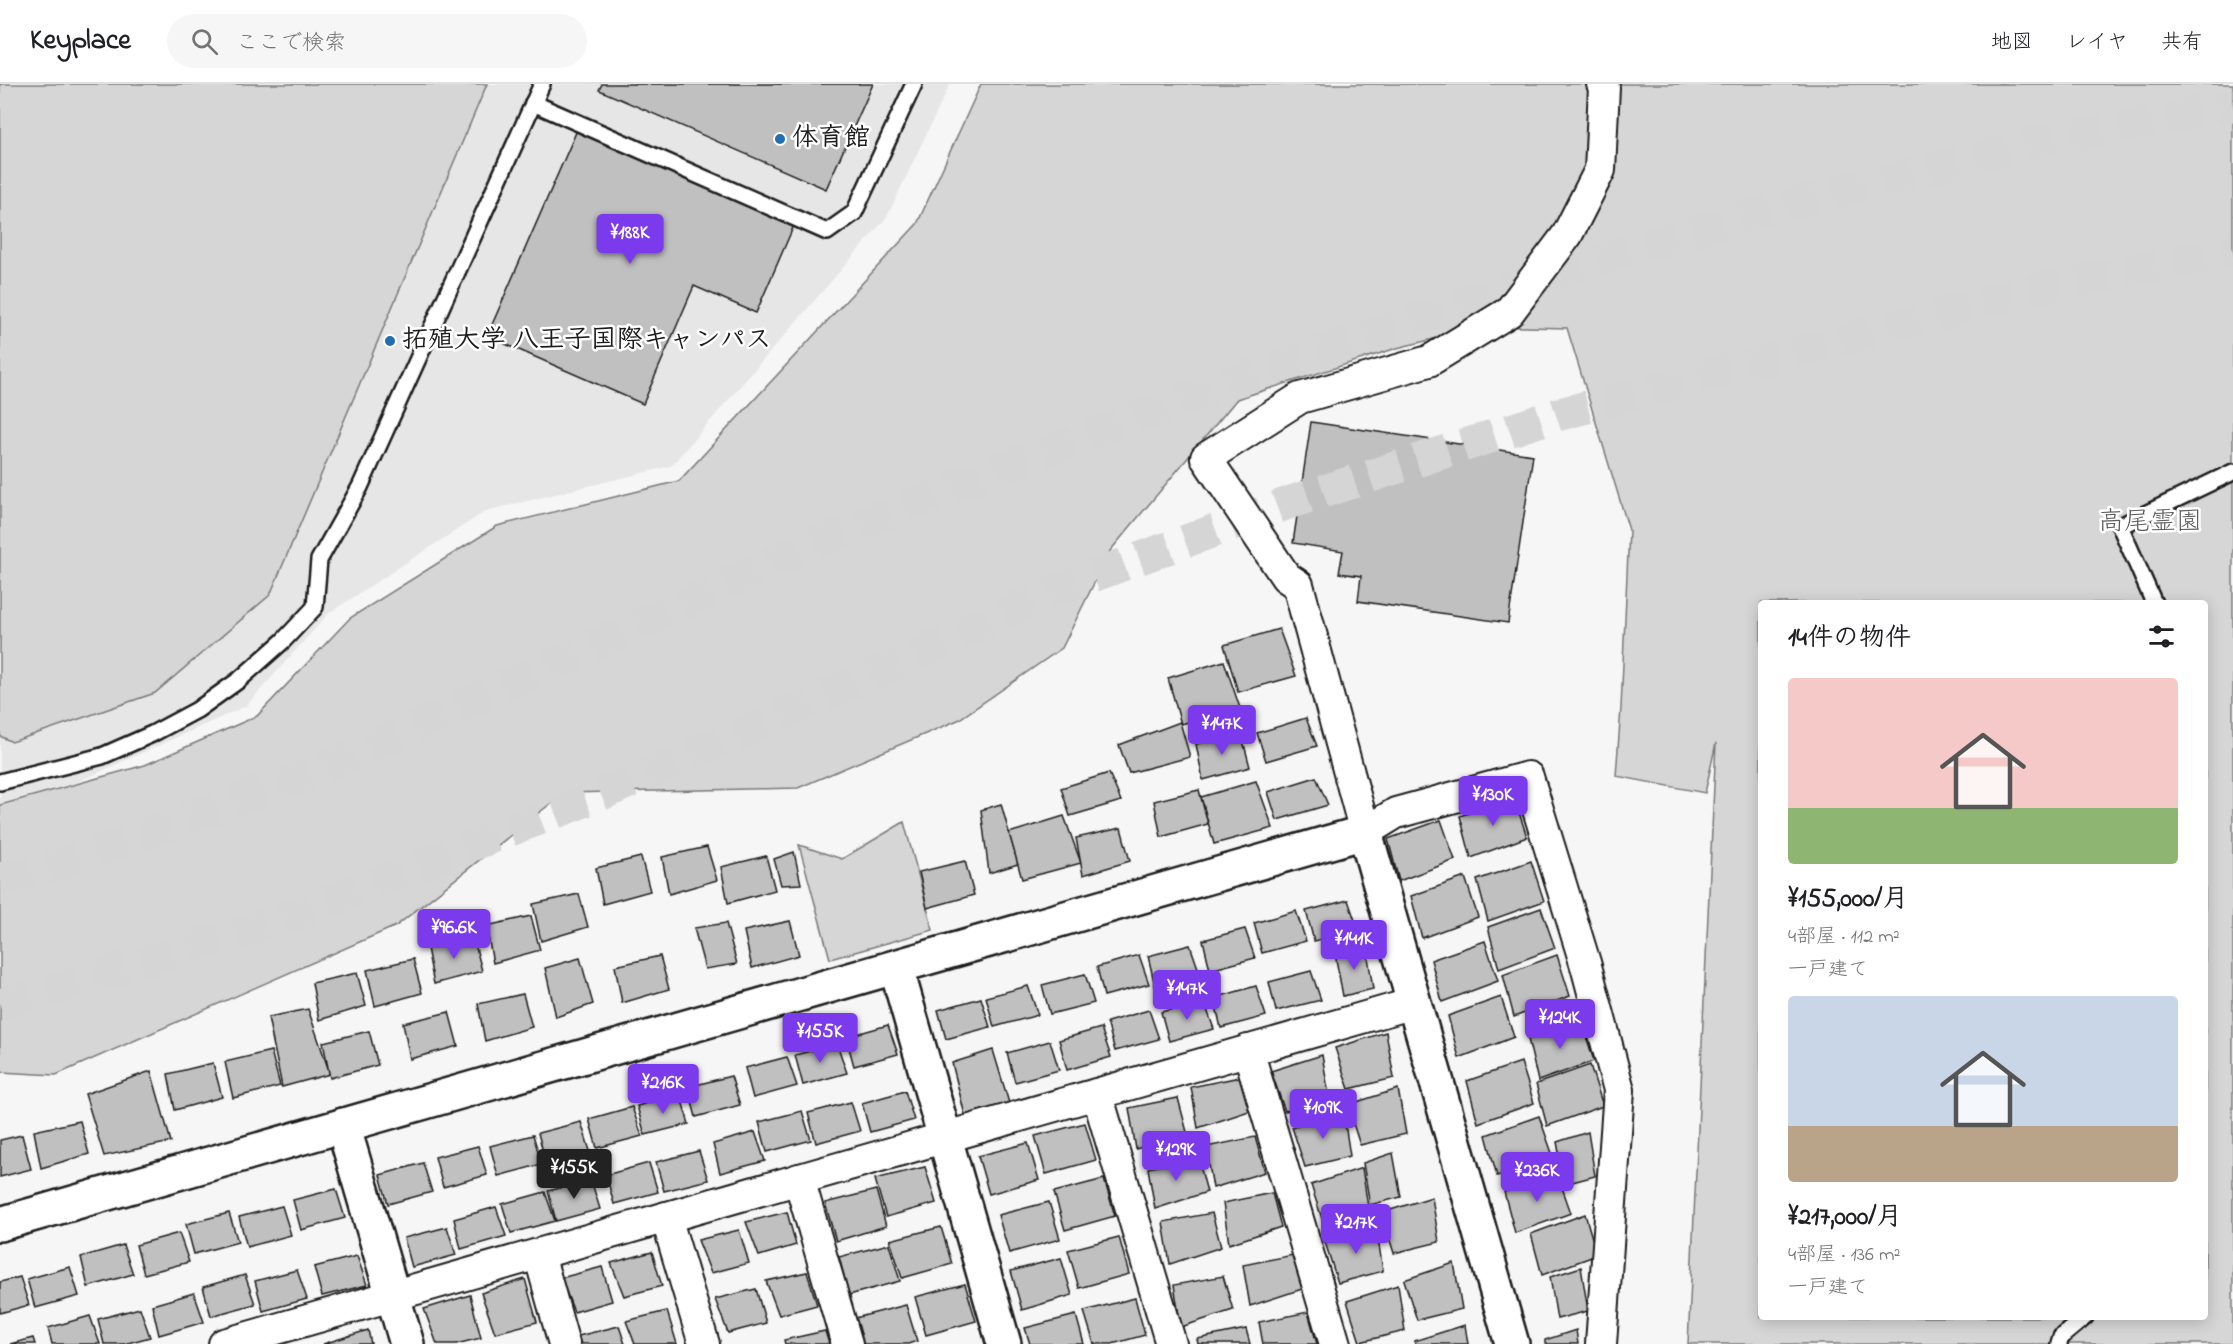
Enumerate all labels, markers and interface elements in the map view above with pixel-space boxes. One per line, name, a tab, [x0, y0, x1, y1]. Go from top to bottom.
search box	[167, 14, 587, 68]
text: Keyplace	[30, 21, 131, 62]
icon: search	[188, 25, 221, 58]
text: ここで検索	[236, 28, 346, 60]
text: 地図	[1991, 28, 2033, 58]
text: レイヤ	[2066, 28, 2128, 58]
text: 共有	[2161, 28, 2203, 58]
place label: 体育館	[792, 120, 870, 158]
marker: 体育館	[773, 132, 787, 146]
pin: ¥188K	[588, 214, 672, 265]
text: ¥188K	[611, 219, 649, 248]
place label: 拓殖大学 八王子国際キャンパス	[402, 322, 771, 360]
marker: 拓殖大学 八王子国際キャンパス	[383, 334, 397, 348]
park label: 高尾霊園	[2098, 504, 2202, 542]
text: 14件の物件	[1788, 620, 1911, 658]
icon: filters	[2145, 620, 2178, 653]
pin: ¥147K	[1180, 705, 1264, 756]
text: ¥147K	[1202, 710, 1242, 739]
icon: home	[1929, 717, 2037, 825]
pin: ¥130K	[1451, 776, 1535, 827]
text: ¥130K	[1473, 781, 1513, 810]
text: ¥155,000/月	[1788, 881, 1908, 919]
pin: ¥96.6K	[405, 909, 503, 960]
text: ¥96.6K	[431, 914, 477, 943]
pin: ¥141K	[1312, 920, 1396, 971]
text: 4部屋 · 112 m²	[1788, 923, 1900, 952]
text: ¥141K	[1335, 925, 1373, 954]
text: 一戸建て	[1788, 956, 1868, 985]
pin: ¥147K	[1145, 970, 1229, 1021]
text: ¥147K	[1167, 975, 1207, 1004]
pin: ¥124K	[1518, 999, 1602, 1050]
text: ¥124K	[1539, 1004, 1581, 1033]
pin: ¥155K	[778, 1013, 862, 1064]
text: ¥155K	[797, 1018, 843, 1047]
icon: home	[1929, 1035, 2037, 1143]
pin: ¥216K	[621, 1064, 705, 1115]
text: ¥216K	[642, 1069, 684, 1098]
pin: ¥109K	[1281, 1089, 1365, 1140]
text: ¥109K	[1304, 1094, 1342, 1123]
pin: ¥129K	[1134, 1131, 1218, 1182]
text: ¥129K	[1156, 1136, 1196, 1165]
pin: ¥155K	[532, 1149, 616, 1200]
pin: ¥236K	[1495, 1152, 1579, 1203]
text: ¥155K	[551, 1154, 597, 1183]
text: ¥236K	[1515, 1157, 1559, 1186]
text: ¥217,000/月	[1788, 1199, 1902, 1237]
pin: ¥217K	[1314, 1204, 1398, 1255]
text: ¥217K	[1335, 1209, 1377, 1238]
text: 4部屋 · 136 m²	[1788, 1241, 1900, 1270]
text: 一戸建て	[1788, 1274, 1868, 1303]

